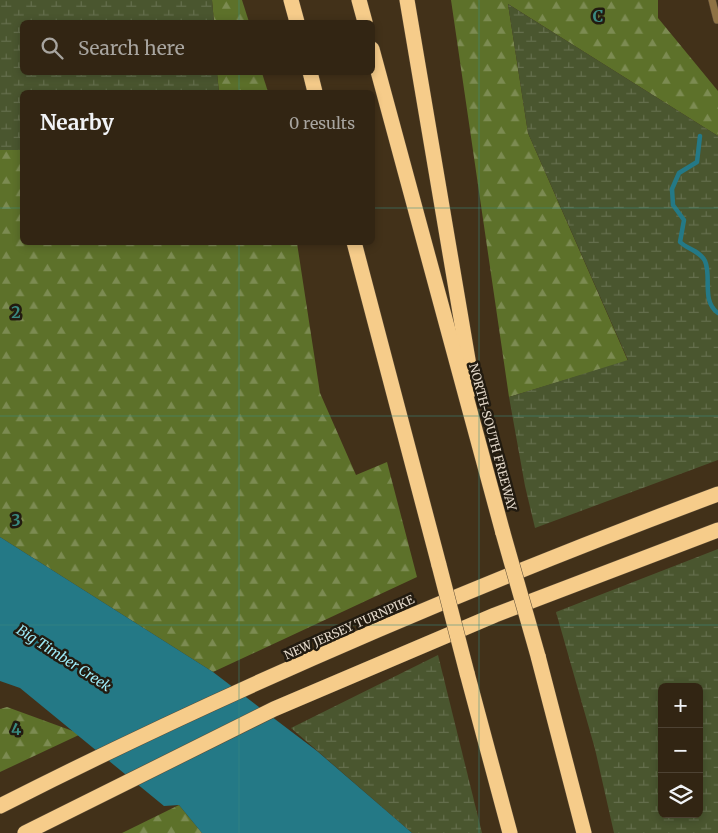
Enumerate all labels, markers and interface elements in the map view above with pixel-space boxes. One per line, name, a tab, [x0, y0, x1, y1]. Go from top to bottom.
text: C	[593, 6, 603, 26]
search box	[20, 20, 375, 75]
icon: search	[38, 34, 66, 62]
text: Search here	[78, 36, 185, 60]
text: Nearby	[40, 109, 114, 136]
text: 0 results	[289, 113, 355, 133]
text: 2	[11, 302, 21, 322]
street label: NORTH-SOUTH FREEWAY	[466, 362, 520, 513]
text: 3	[11, 510, 21, 530]
street label: NEW JERSEY TURNPIKE	[282, 591, 417, 662]
water label: Big Timber Creek	[13, 621, 115, 695]
map controls	[658, 683, 703, 818]
button: +	[658, 683, 703, 728]
text: 4	[11, 719, 21, 739]
button: −	[658, 728, 703, 773]
button: layers	[658, 773, 703, 818]

